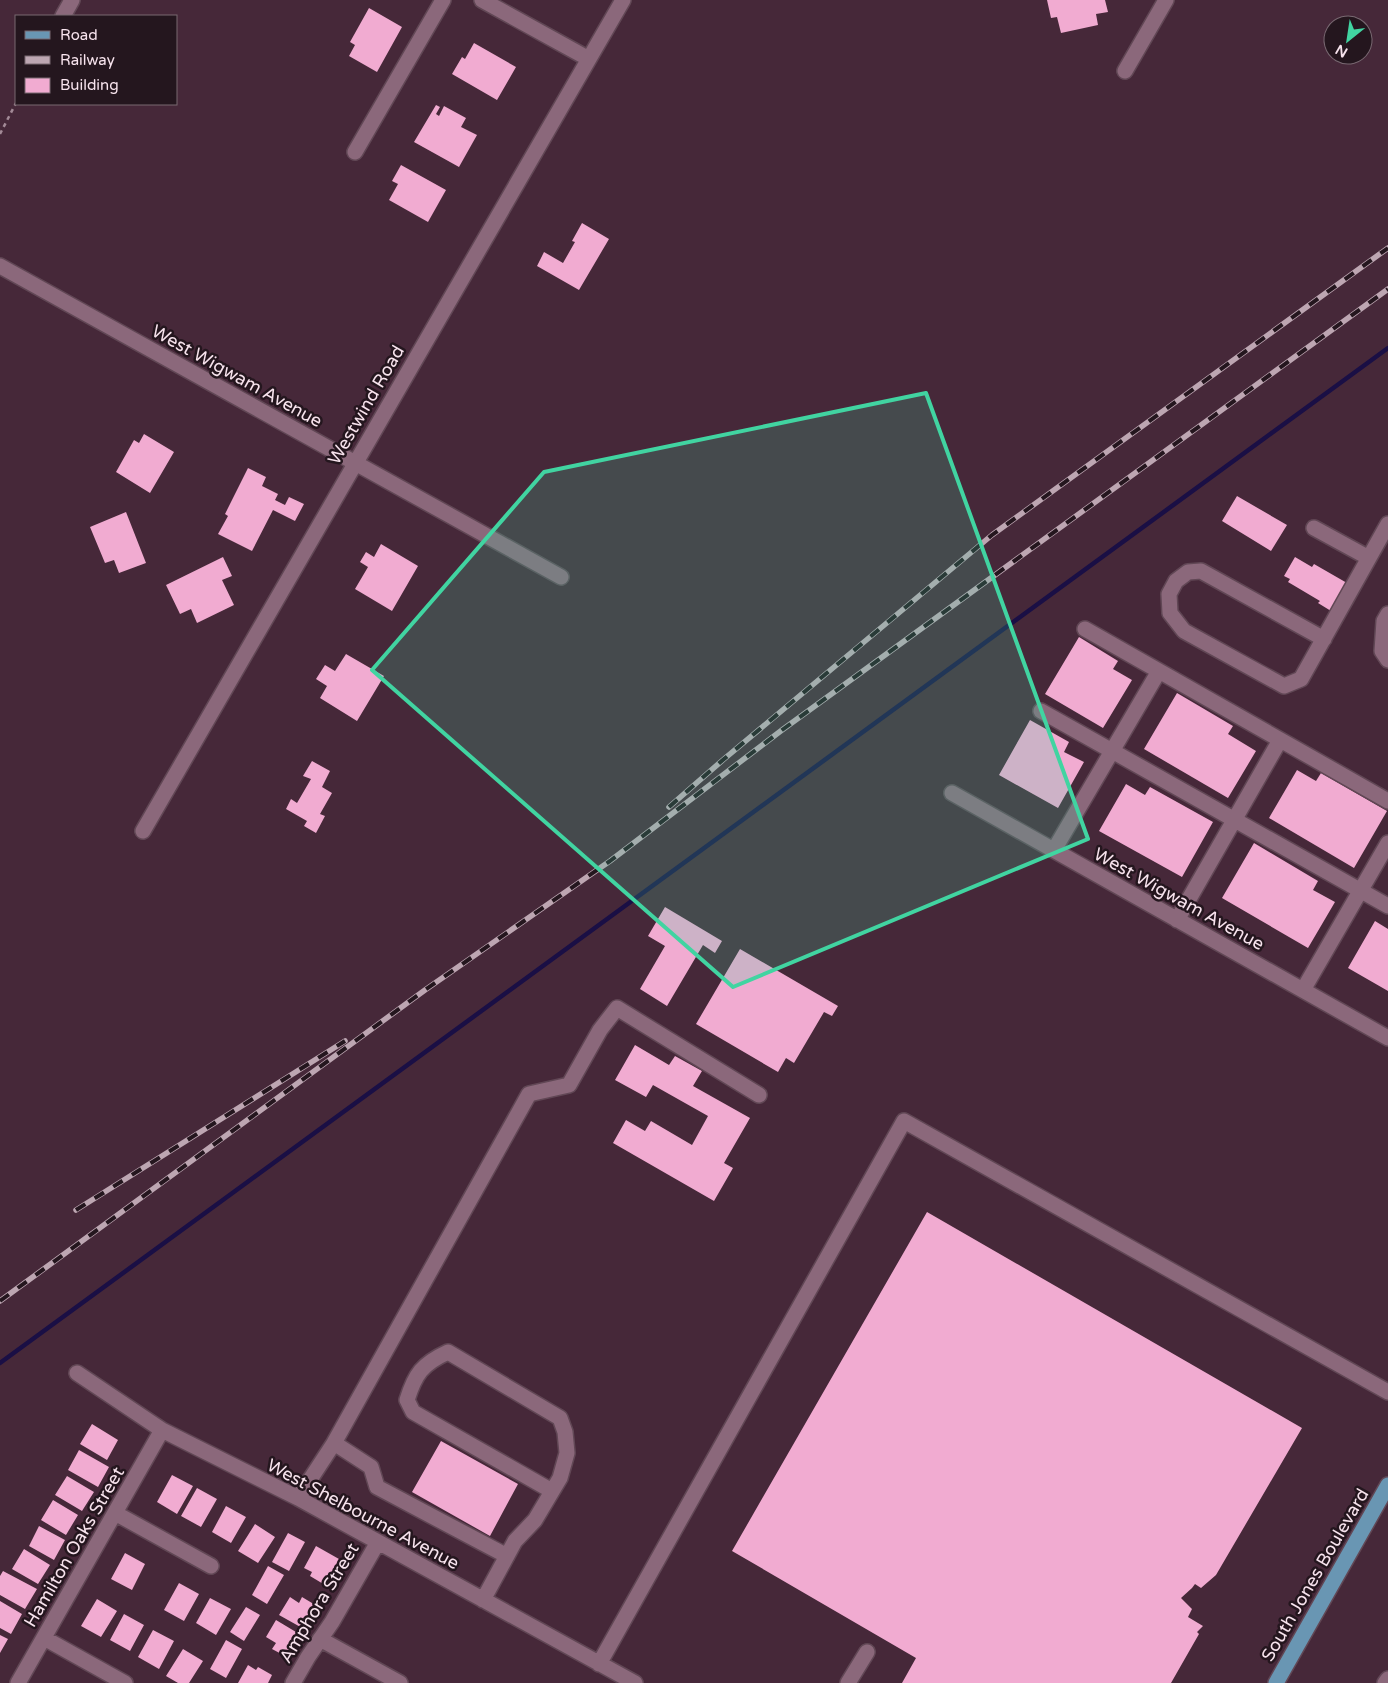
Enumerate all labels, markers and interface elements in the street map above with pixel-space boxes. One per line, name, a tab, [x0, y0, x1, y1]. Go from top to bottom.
legend	[15, 15, 178, 105]
north arrow	[1323, 15, 1373, 65]
text: Road	[60, 26, 98, 44]
text: N	[1333, 41, 1351, 61]
text: Railway	[60, 51, 115, 69]
text: Building	[60, 76, 119, 94]
street label: West Wigwam Avenue	[148, 320, 326, 432]
street label: Westwind Road	[323, 342, 409, 468]
street label: West Wigwam Avenue	[1090, 843, 1268, 955]
street label: West Shelbourne Avenue	[263, 1454, 463, 1574]
street label: Hamilton Oaks Street	[19, 1463, 129, 1631]
street label: South Jones Boulevard	[1257, 1485, 1373, 1665]
street label: Amphora Street	[274, 1539, 364, 1667]

